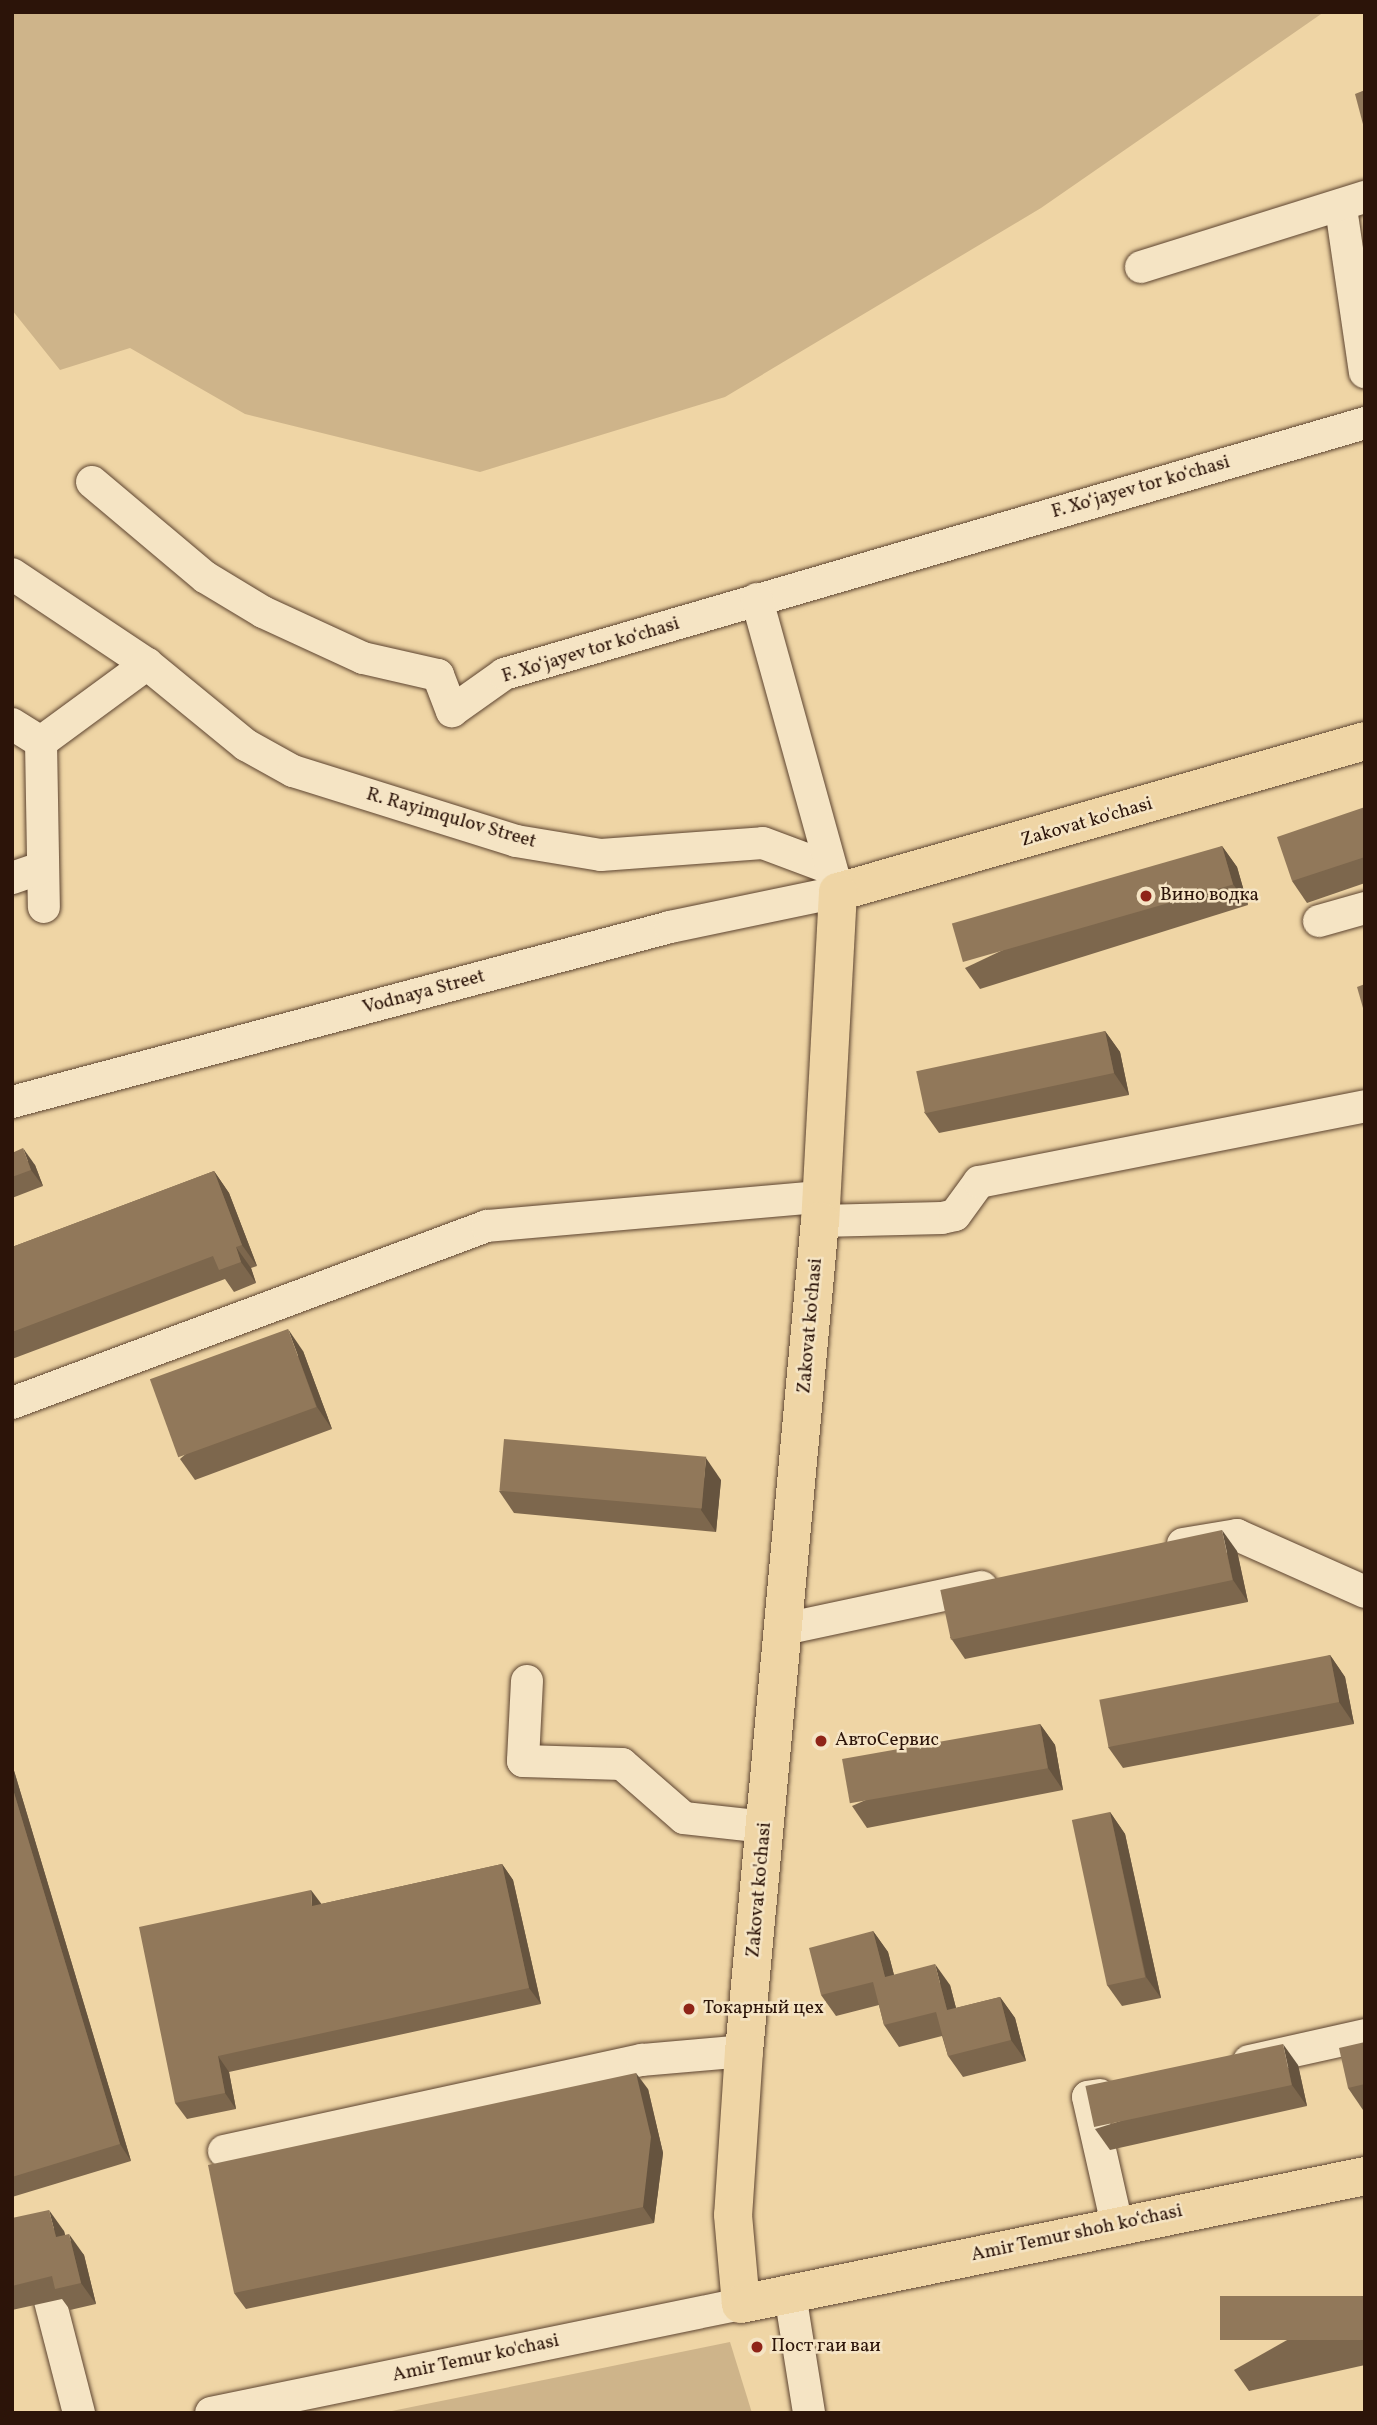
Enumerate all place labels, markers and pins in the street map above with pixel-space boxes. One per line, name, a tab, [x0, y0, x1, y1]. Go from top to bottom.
place label: Вино водка	[1160, 885, 1259, 907]
marker: Вино водка	[1138, 888, 1154, 904]
place label: АвтоСервис	[835, 1730, 939, 1752]
marker: АвтоСервис	[813, 1733, 829, 1749]
place label: Токарный цех	[703, 1998, 824, 2020]
marker: Токарный цех	[681, 2001, 697, 2017]
place label: Пост гаи ваи	[771, 2336, 881, 2358]
marker: Пост гаи ваи	[749, 2339, 765, 2355]

